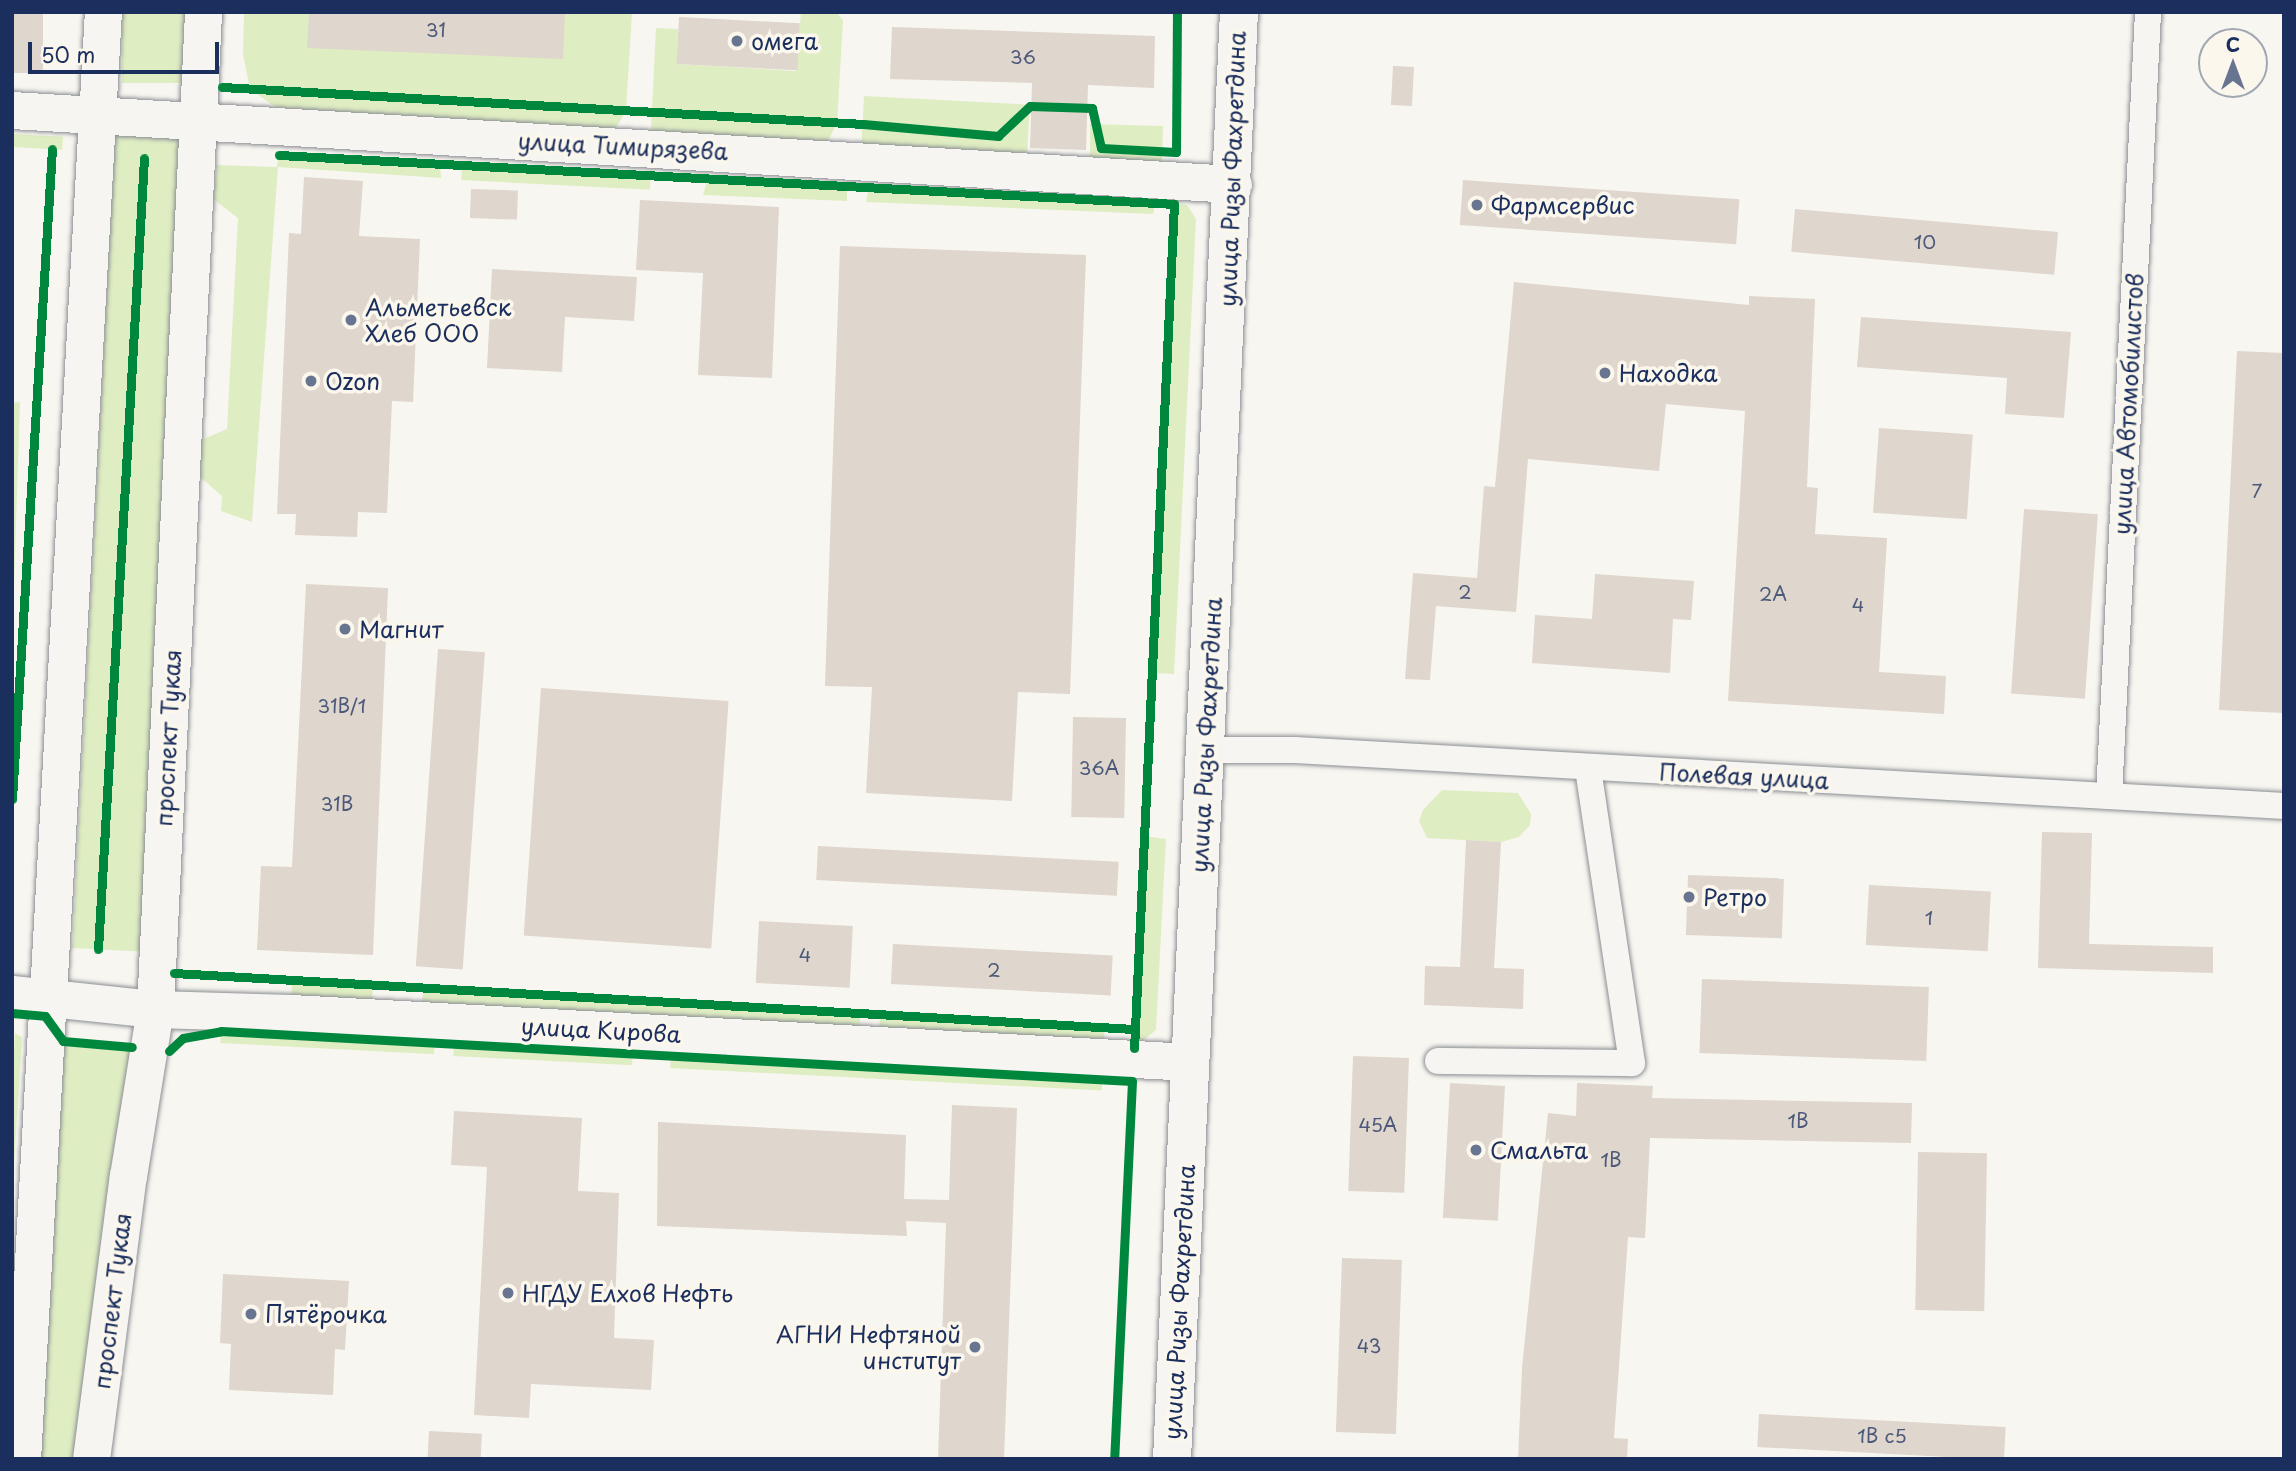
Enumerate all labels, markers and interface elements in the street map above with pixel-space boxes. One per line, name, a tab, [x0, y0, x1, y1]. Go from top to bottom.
house number: 31	[426, 19, 446, 41]
place label: омега	[751, 27, 818, 55]
scale bar	[32, 28, 222, 72]
north arrow	[2198, 28, 2268, 98]
street label: улица Ризы Фахретдина	[1213, 29, 1251, 309]
text: С	[2226, 30, 2240, 58]
marker: омега	[729, 33, 745, 49]
text: 50 m	[41, 38, 95, 70]
house number: 36	[1010, 46, 1036, 68]
street label: улица Тимирязева	[517, 127, 729, 165]
place label: Фармсервис	[1491, 191, 1634, 219]
marker: Фармсервис	[1469, 197, 1485, 213]
house number: 10	[1914, 231, 1936, 253]
street label: улица Автомобилистов	[2107, 272, 2149, 536]
place label: Альметьевск Хлеб ООО	[365, 293, 512, 347]
marker: Альметьевск Хлеб ООО	[343, 312, 359, 328]
place label: Находка	[1619, 359, 1717, 387]
marker: Находка	[1597, 365, 1613, 381]
place label: Ozon	[325, 367, 380, 395]
marker: Ozon	[303, 373, 319, 389]
house number: 7	[2252, 480, 2262, 502]
house number: 2	[1458, 581, 1472, 603]
house number: 2А	[1759, 583, 1787, 605]
house number: 4	[1852, 594, 1864, 616]
street label: улица Ризы Фахретдина	[1185, 595, 1227, 875]
place label: Магнит	[359, 615, 443, 643]
marker: Магнит	[337, 621, 353, 637]
street label: проспект Тукая	[150, 648, 186, 828]
house number: 31В/1	[318, 695, 366, 717]
house number: 36А	[1079, 757, 1119, 779]
street label: Полевая улица	[1658, 758, 1830, 794]
house number: 31В	[321, 793, 353, 815]
place label: Ретро	[1703, 883, 1767, 911]
marker: Ретро	[1681, 889, 1697, 905]
house number: 1	[1925, 907, 1933, 929]
house number: 4	[799, 944, 811, 966]
house number: 2	[987, 959, 1001, 981]
street label: улица Кирова	[520, 1012, 682, 1048]
house number: 1В	[1787, 1110, 1809, 1132]
house number: 45А	[1359, 1114, 1397, 1136]
place label: Смальта	[1490, 1136, 1588, 1164]
marker: Смальта	[1468, 1142, 1484, 1158]
house number: 1В	[1600, 1149, 1622, 1171]
street label: улица Ризы Фахретдина	[1158, 1162, 1200, 1442]
street label: проспект Тукая	[87, 1211, 137, 1391]
place label: НГДУ Елхов Нефть	[522, 1279, 735, 1307]
marker: НГДУ Елхов Нефть	[500, 1285, 516, 1301]
place label: Пятёрочка	[265, 1300, 387, 1328]
marker: Пятёрочка	[243, 1306, 259, 1322]
place label: АГНИ Нефтяной институт	[775, 1320, 961, 1374]
house number: 43	[1357, 1335, 1381, 1357]
marker: АГНИ Нефтяной институт	[967, 1339, 983, 1355]
house number: 1В с5	[1857, 1425, 1907, 1447]

